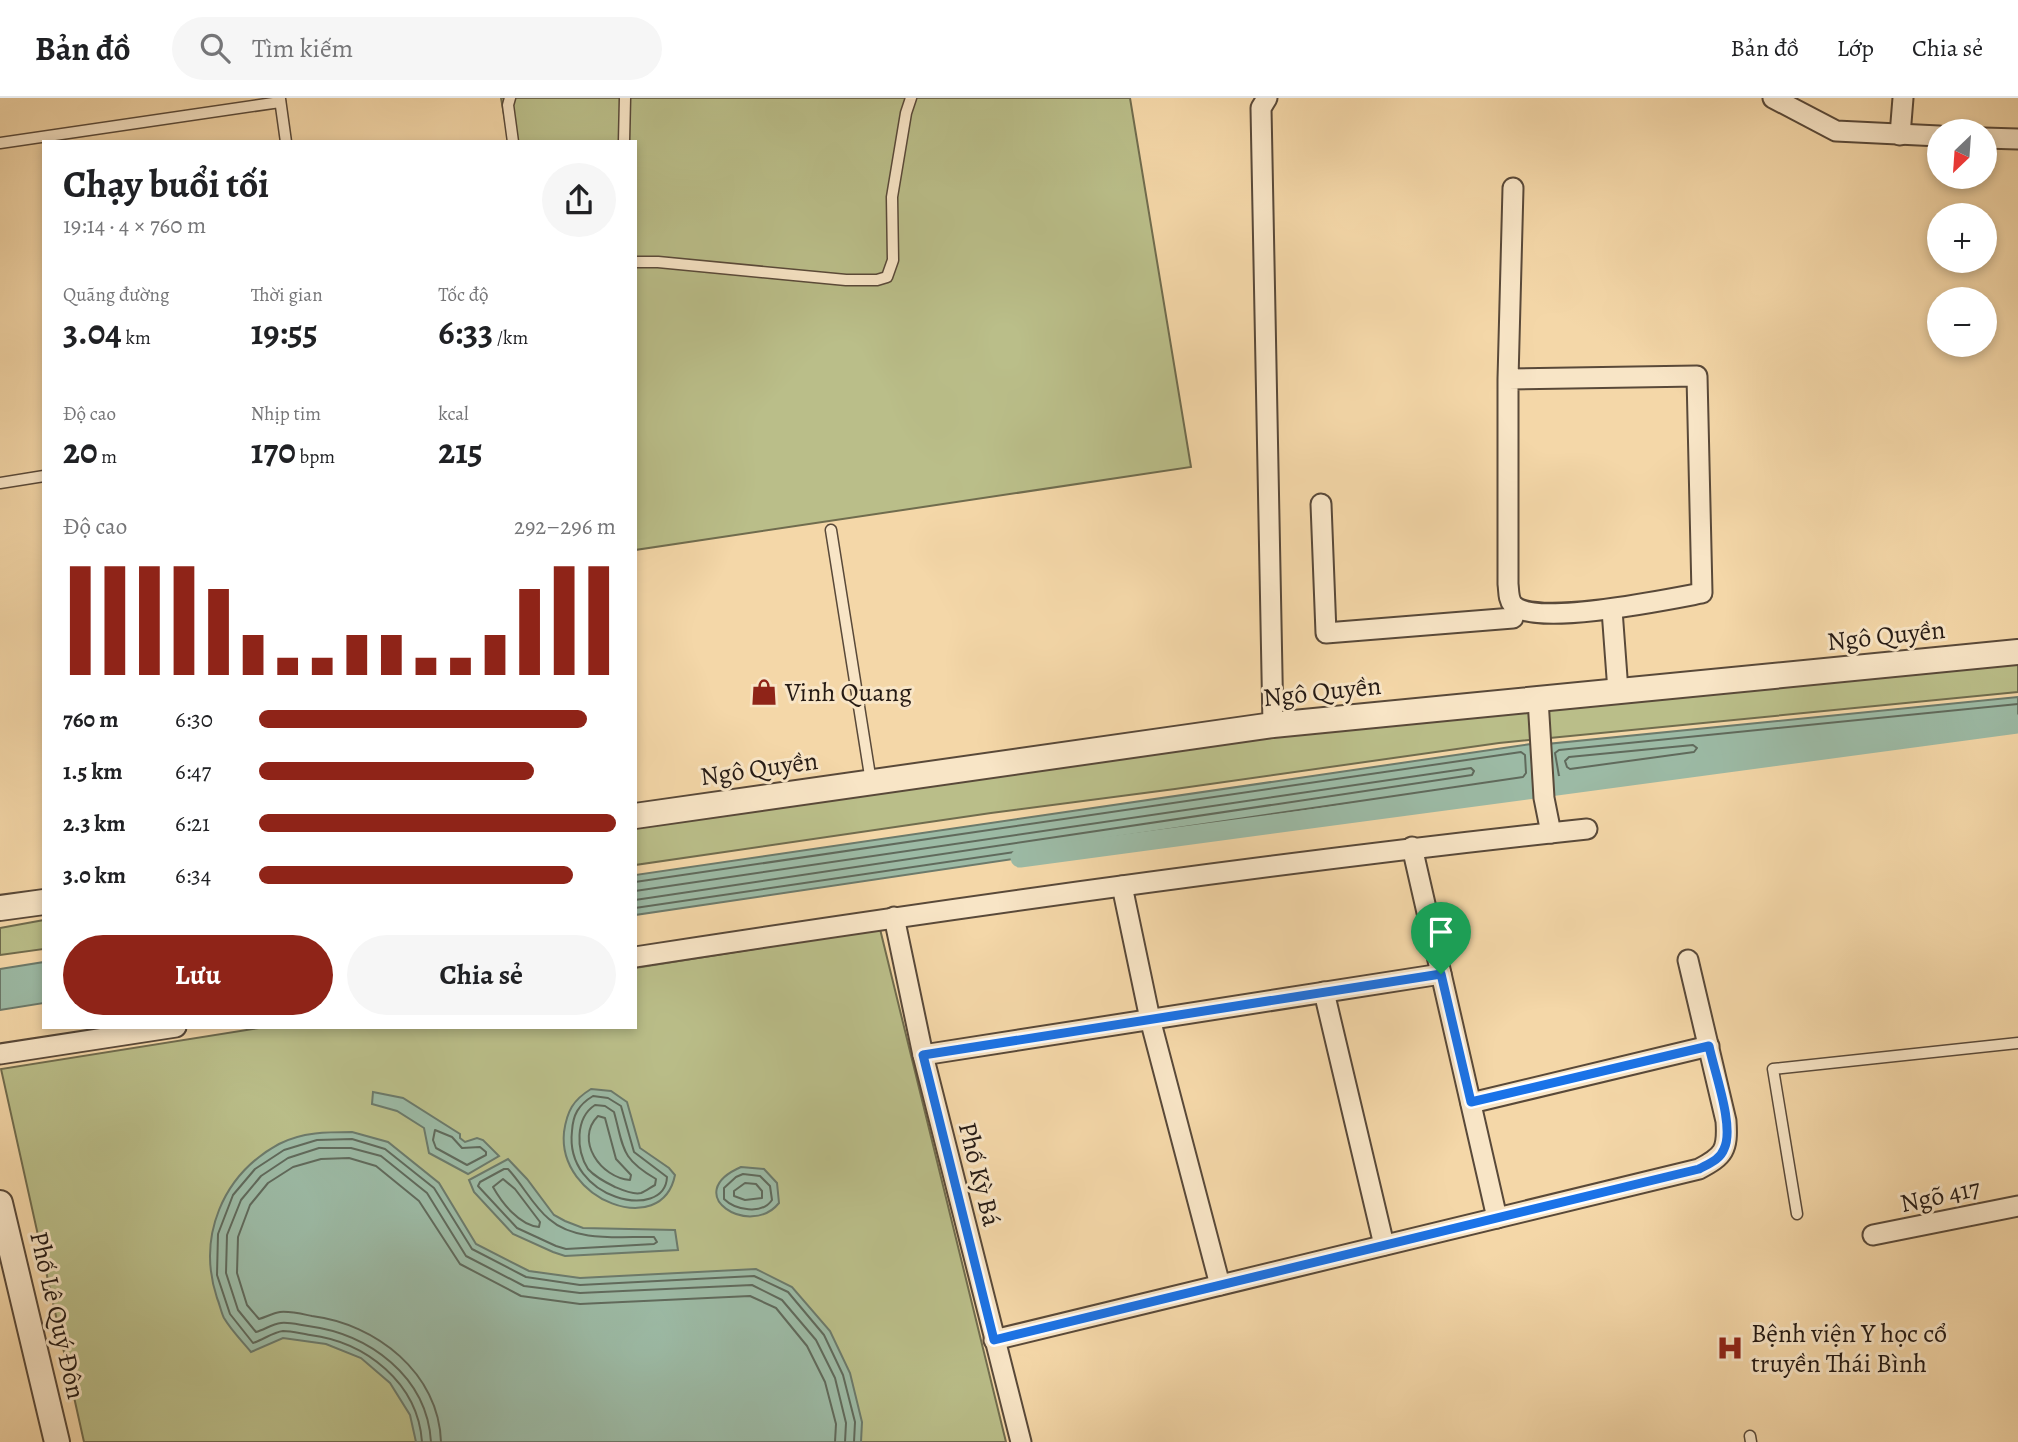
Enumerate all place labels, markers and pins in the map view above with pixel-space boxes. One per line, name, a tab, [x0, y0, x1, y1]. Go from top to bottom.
place label: Vinh Quang	[784, 675, 912, 710]
shop icon: Vinh Quang	[749, 677, 779, 707]
pin	[1411, 902, 1471, 974]
place label: Bệnh viện Y học cổ truyền Thái Bình	[1751, 1316, 1947, 1381]
hospital icon: Bệnh viện Y học cổ truyền Thái Bình	[1715, 1333, 1745, 1363]

